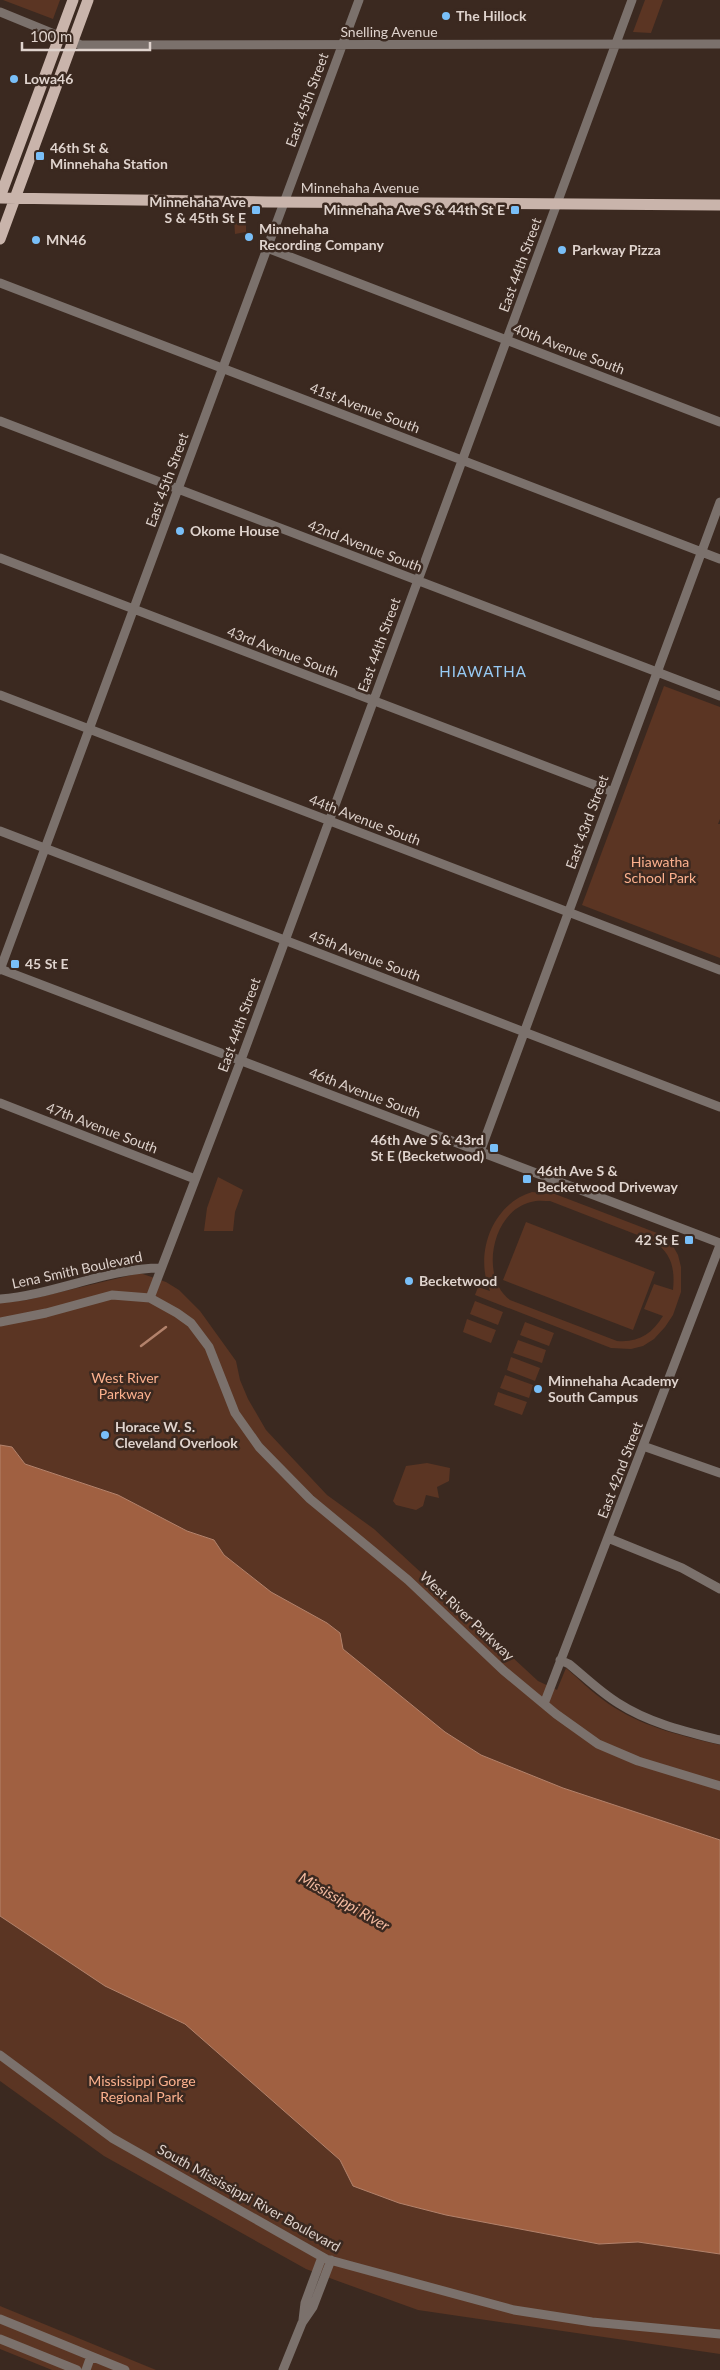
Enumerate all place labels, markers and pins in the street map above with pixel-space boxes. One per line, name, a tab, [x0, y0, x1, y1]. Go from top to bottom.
place label: The Hillock	[456, 7, 527, 24]
marker: The Hillock	[440, 10, 452, 22]
place label: Lowa46	[24, 70, 73, 87]
marker: Lowa46	[8, 73, 20, 85]
place label: 46th St & Minnehaha Station	[50, 139, 168, 172]
marker: 46th St & Minnehaha Station	[34, 150, 46, 162]
place label: Minnehaha Ave S & 45th St E	[149, 193, 247, 226]
place label: Minnehaha Ave S & 44th St E	[324, 201, 505, 218]
marker: Minnehaha Ave S & 45th St E	[250, 204, 262, 216]
marker: Minnehaha Ave S & 44th St E	[509, 204, 521, 216]
place label: Minnehaha Recording Company	[259, 220, 385, 253]
place label: MN46	[46, 231, 86, 248]
marker: Minnehaha Recording Company	[243, 231, 255, 243]
marker: MN46	[30, 234, 42, 246]
place label: Parkway Pizza	[572, 241, 661, 258]
marker: Parkway Pizza	[556, 244, 568, 256]
place label: Okome House	[190, 522, 280, 539]
marker: Okome House	[174, 525, 186, 537]
place label: 45 St E	[25, 955, 69, 972]
marker: 45 St E	[9, 958, 21, 970]
place label: 46th Ave S & 43rd St E (Becketwood)	[371, 1131, 484, 1164]
marker: 46th Ave S & 43rd St E (Becketwood)	[488, 1142, 500, 1154]
place label: 46th Ave S & Becketwood Driveway	[537, 1162, 679, 1195]
marker: 46th Ave S & Becketwood Driveway	[521, 1173, 533, 1185]
place label: 42 St E	[635, 1231, 679, 1248]
marker: 42 St E	[683, 1234, 695, 1246]
place label: Becketwood	[419, 1272, 497, 1289]
marker: Becketwood	[403, 1275, 415, 1287]
place label: Minnehaha Academy South Campus	[548, 1372, 679, 1405]
marker: Minnehaha Academy South Campus	[532, 1383, 544, 1395]
place label: Horace W. S. Cleveland Overlook	[115, 1418, 238, 1451]
marker: Horace W. S. Cleveland Overlook	[99, 1429, 111, 1441]

